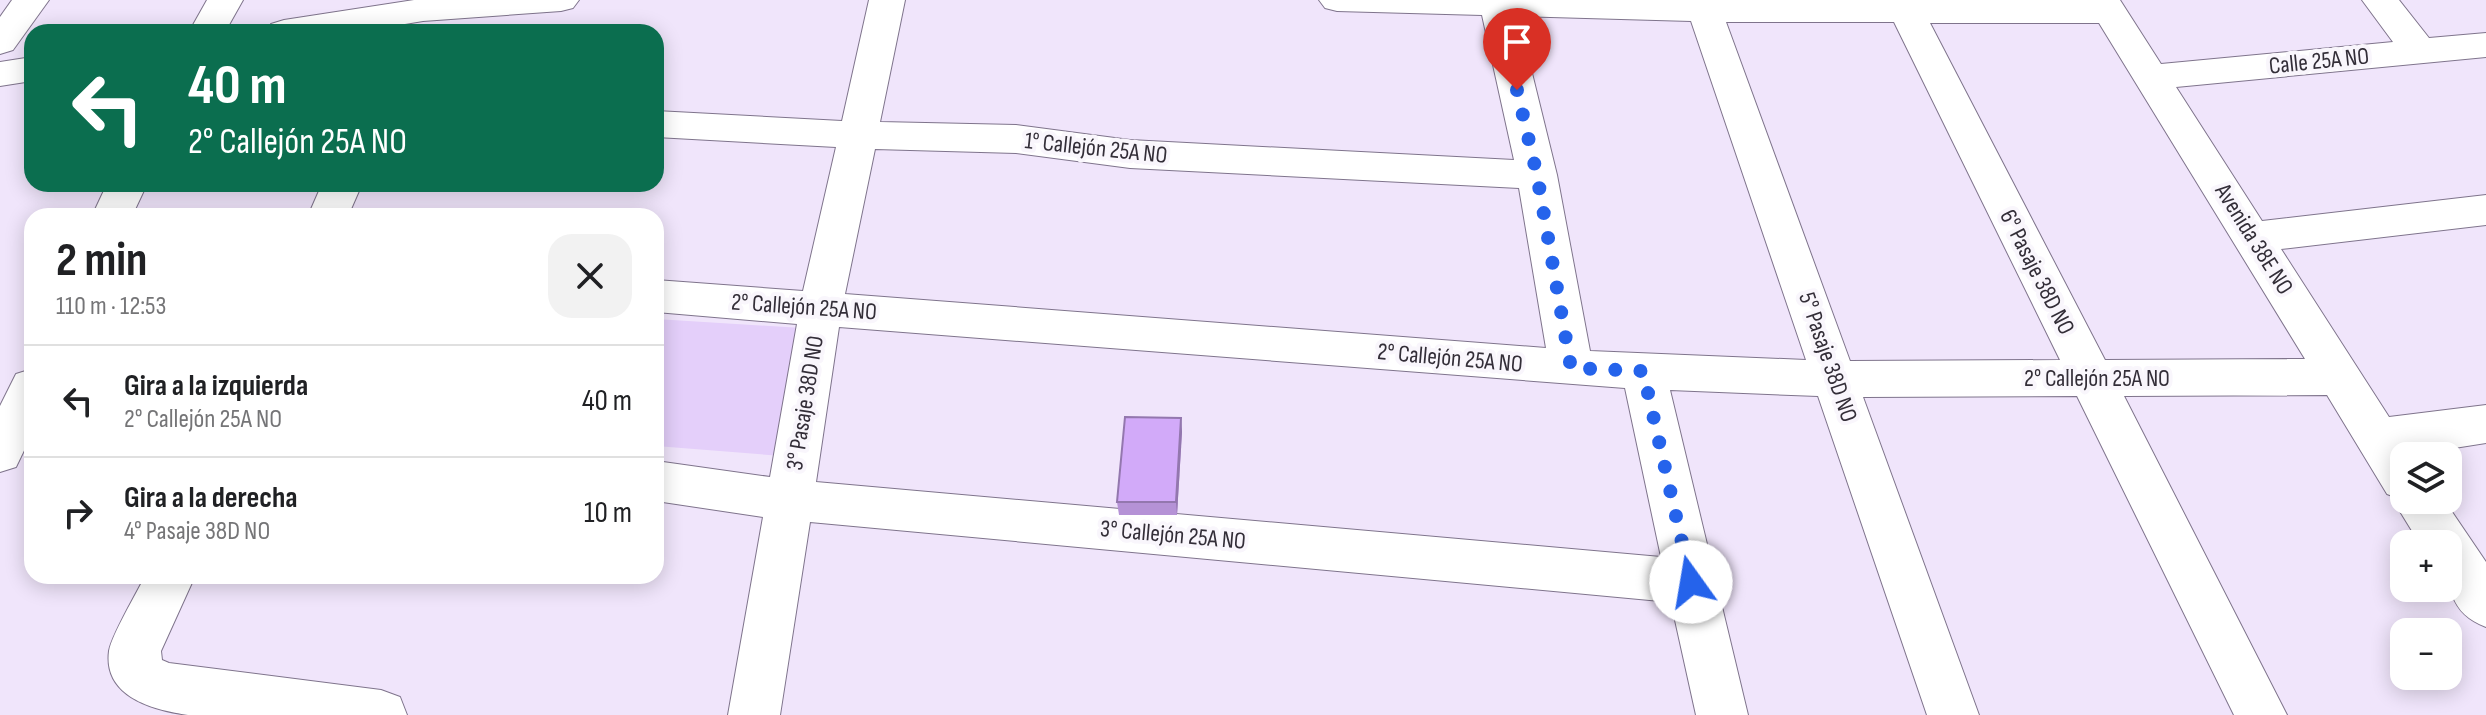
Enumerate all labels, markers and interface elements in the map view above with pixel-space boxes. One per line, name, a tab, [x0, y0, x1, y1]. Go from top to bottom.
pin	[1483, 8, 1551, 90]
icon: arrive	[1495, 20, 1539, 64]
street label: Calle 25A NO	[2267, 41, 2371, 81]
text: 40 m	[188, 53, 287, 120]
icon: left	[56, 56, 160, 160]
text: 2° Callejón 25A NO	[188, 121, 407, 164]
street label: 1° Callejón 25A NO	[1023, 126, 1169, 170]
street label: Avenida 38E NO	[2208, 178, 2299, 300]
street label: 6° Pasaje 38D NO	[1993, 205, 2081, 339]
text: 2 min	[56, 232, 147, 289]
button: close	[548, 234, 632, 318]
street label: 2° Callejón 25A NO	[730, 287, 878, 327]
street label: 5° Pasaje 38D NO	[1792, 288, 1864, 426]
text: 110 m · 12:53	[56, 291, 166, 322]
street label: 3° Pasaje 38D NO	[780, 334, 830, 472]
street label: 2° Callejón 25A NO	[1376, 337, 1524, 379]
street label: 2° Callejón 25A NO	[2024, 364, 2170, 393]
text: Gira a la izquierda	[124, 368, 308, 404]
icon: left	[56, 379, 100, 423]
text: 40 m	[582, 383, 632, 419]
text: 2° Callejón 25A NO	[124, 404, 282, 435]
map controls	[2390, 442, 2462, 690]
button: layers	[2390, 442, 2462, 514]
text: Gira a la derecha	[124, 480, 298, 516]
icon: right	[56, 491, 100, 535]
text: 10 m	[584, 495, 632, 531]
street label: 3° Callejón 25A NO	[1099, 514, 1247, 556]
text: 4° Pasaje 38D NO	[124, 516, 270, 547]
button: +	[2390, 530, 2462, 602]
position arrow	[1649, 540, 1733, 624]
button: −	[2390, 618, 2462, 690]

